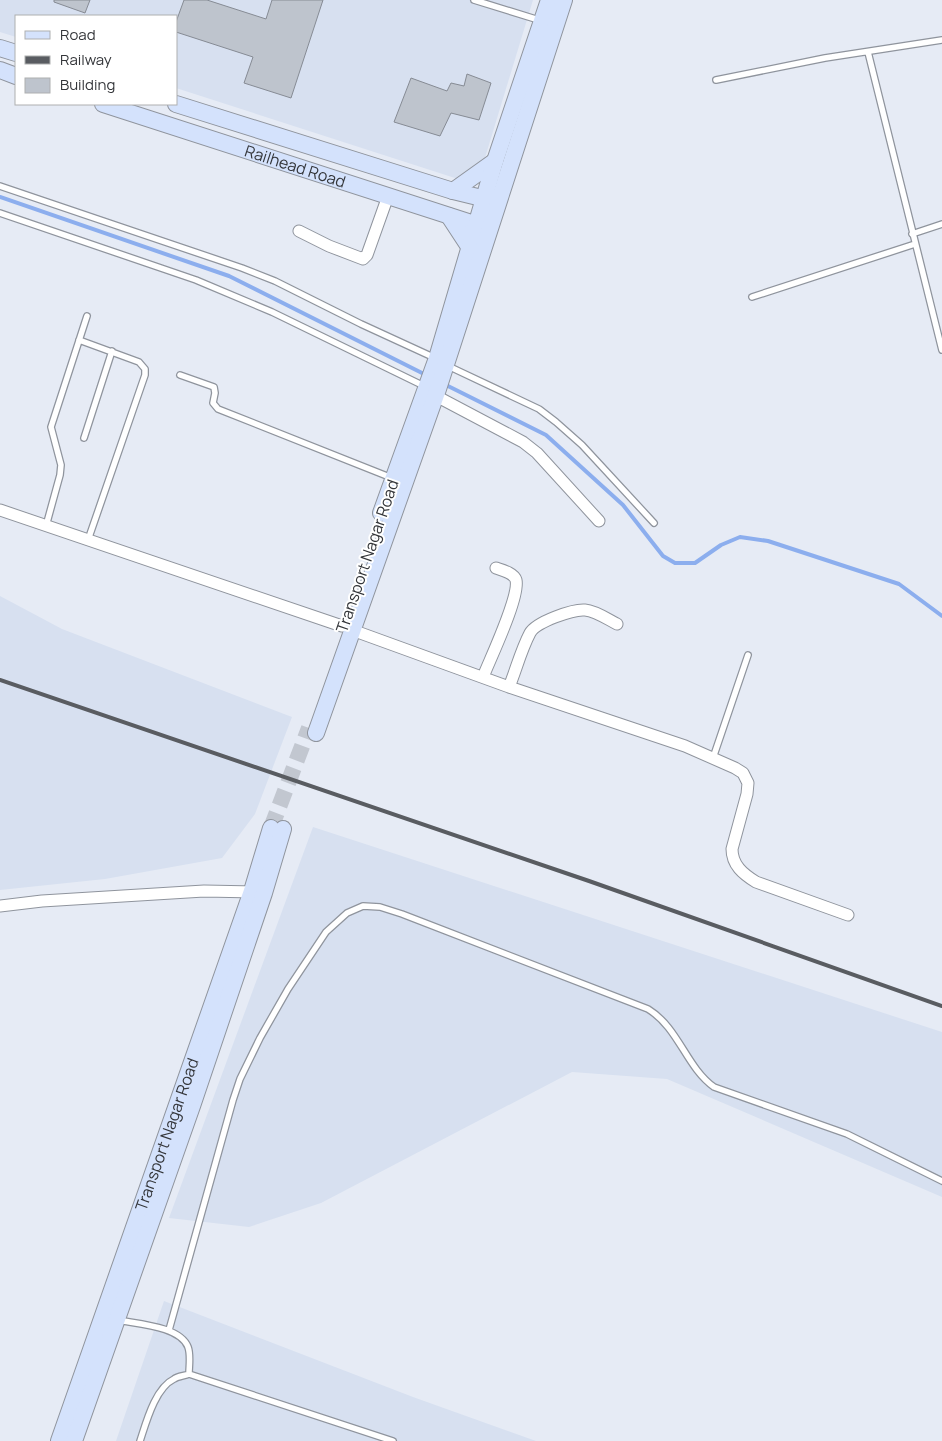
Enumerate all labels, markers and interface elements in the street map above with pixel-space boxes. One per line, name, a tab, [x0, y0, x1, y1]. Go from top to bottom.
legend	[15, 15, 178, 105]
text: Road	[60, 24, 96, 45]
text: Railway	[60, 49, 112, 70]
text: Building	[60, 74, 115, 95]
street label: Railhead Road	[242, 140, 348, 193]
street label: Transport Nagar Road	[330, 477, 404, 635]
street label: Transport Nagar Road	[130, 1055, 204, 1214]

